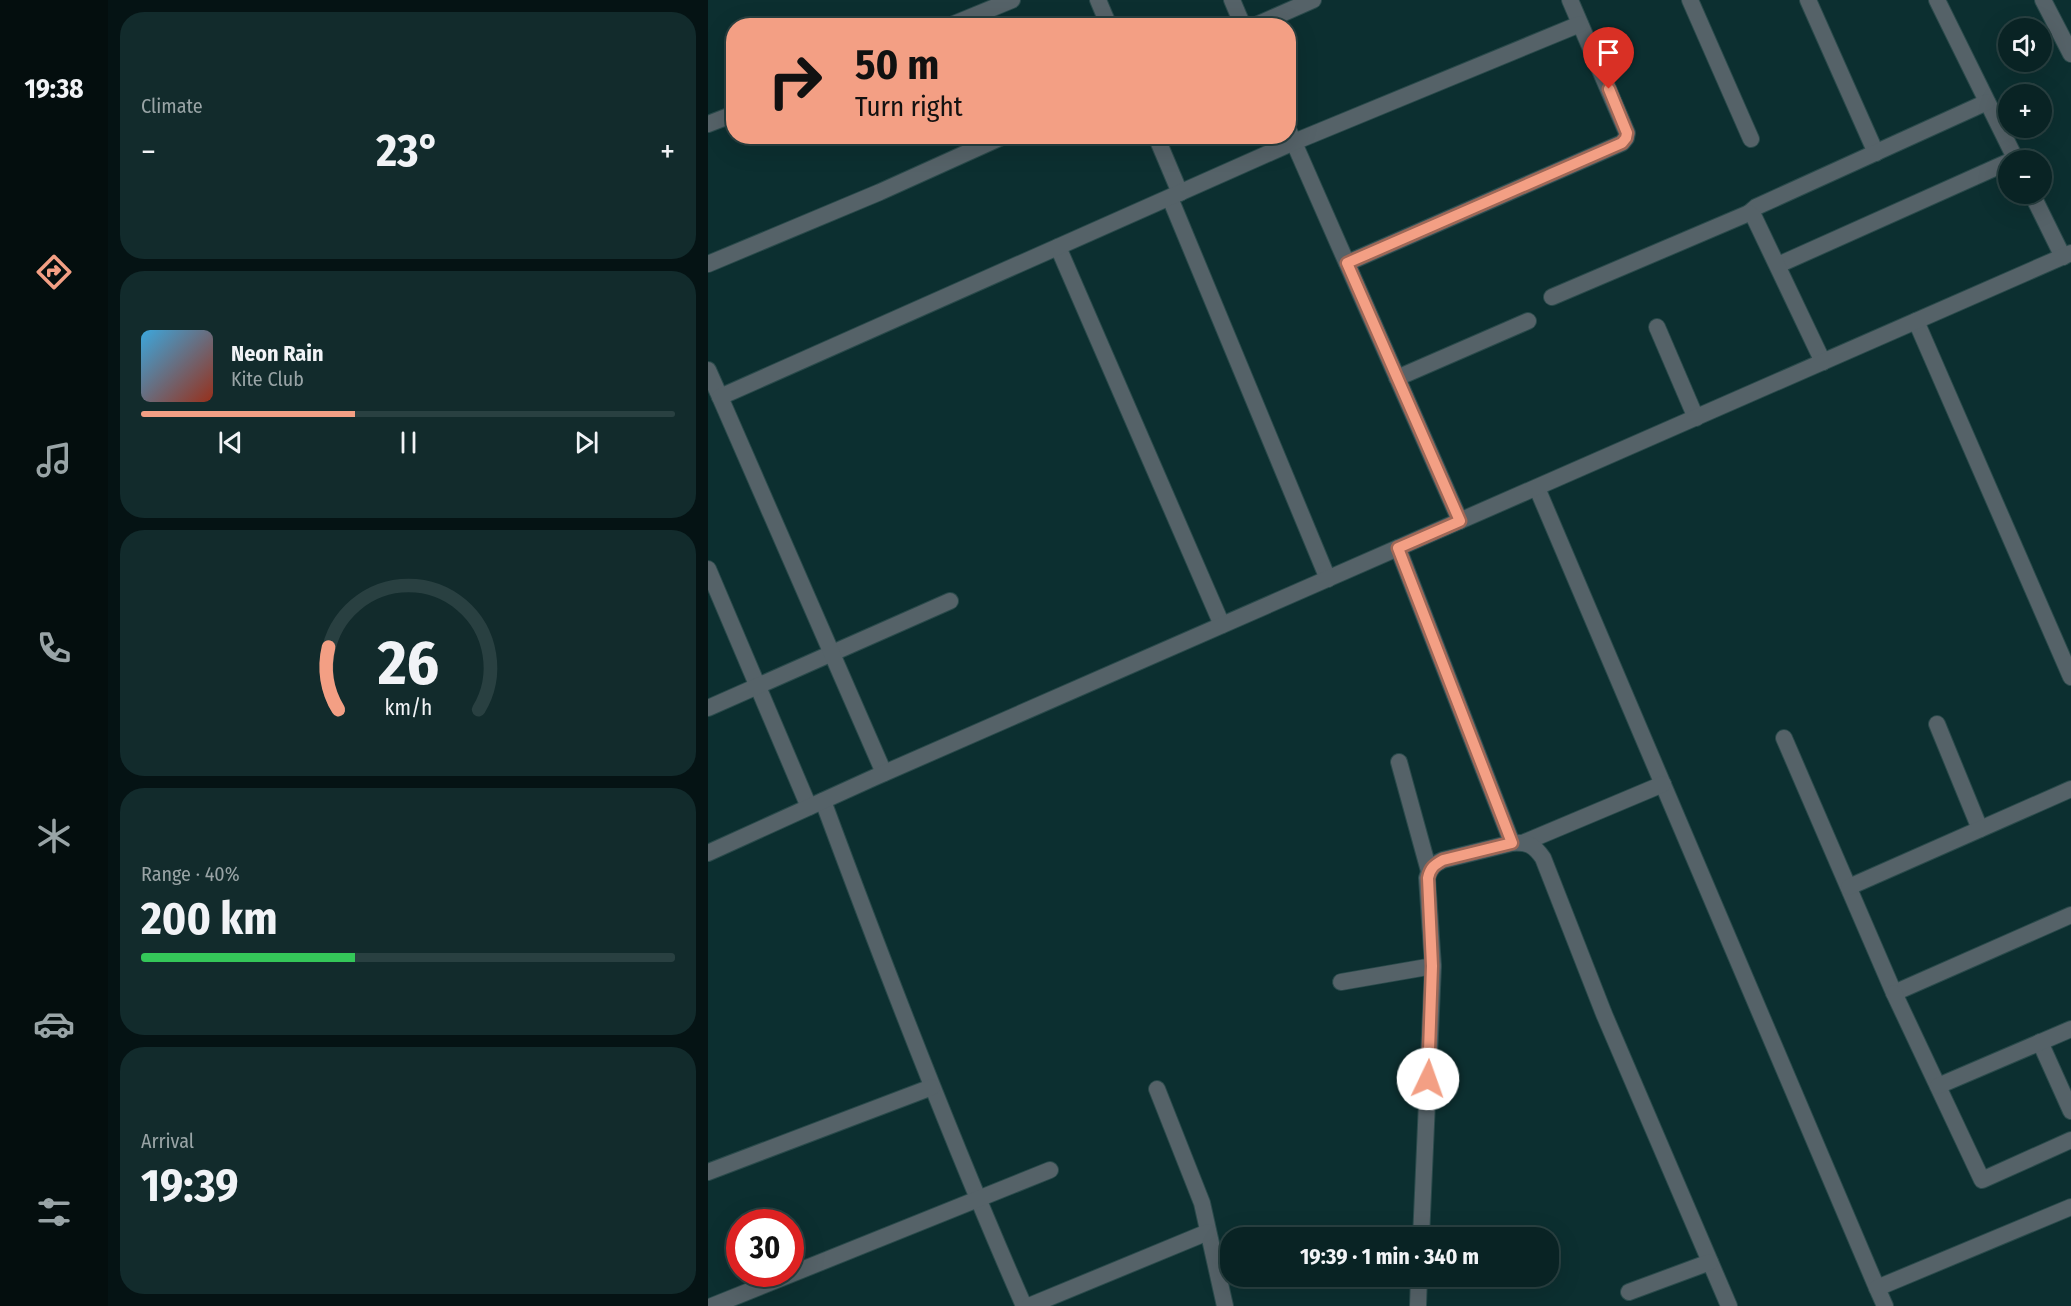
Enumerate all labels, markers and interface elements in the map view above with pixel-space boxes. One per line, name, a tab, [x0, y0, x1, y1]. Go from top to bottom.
map controls	[1998, 18, 2052, 204]
button: sound	[1998, 18, 2052, 72]
pin	[1583, 27, 1634, 89]
icon: arrive	[1592, 36, 1625, 69]
text: 50 m	[855, 40, 939, 90]
icon: right	[756, 42, 834, 120]
text: 19:38	[24, 73, 84, 105]
button: +	[1998, 84, 2052, 138]
text: Turn right	[855, 91, 963, 123]
text: Climate	[141, 94, 203, 118]
text: 23°	[376, 124, 440, 178]
text: −	[141, 132, 156, 172]
text: +	[660, 132, 675, 172]
button: −	[1998, 150, 2052, 204]
icon: directions	[33, 251, 75, 293]
text: Neon Rain	[231, 340, 324, 367]
text: Kite Club	[231, 367, 304, 391]
icon: previous	[214, 426, 247, 459]
icon: pause	[392, 426, 425, 459]
icon: next	[570, 426, 603, 459]
icon: music	[33, 439, 75, 481]
text: 26	[376, 626, 439, 701]
icon: phone	[33, 627, 75, 669]
text: km/h	[384, 695, 432, 721]
icon: climate	[33, 815, 75, 857]
text: Range · 40%	[141, 862, 240, 886]
text: 200 km	[141, 892, 278, 946]
icon: car	[33, 1003, 75, 1045]
position arrow	[1396, 1047, 1460, 1111]
text: Arrival	[141, 1129, 194, 1153]
text: 19:39	[141, 1159, 238, 1213]
icon: filters	[33, 1191, 75, 1233]
speed limit sign: 30	[726, 1209, 804, 1287]
text: 19:39 · 1 min · 340 m	[1300, 1243, 1479, 1270]

